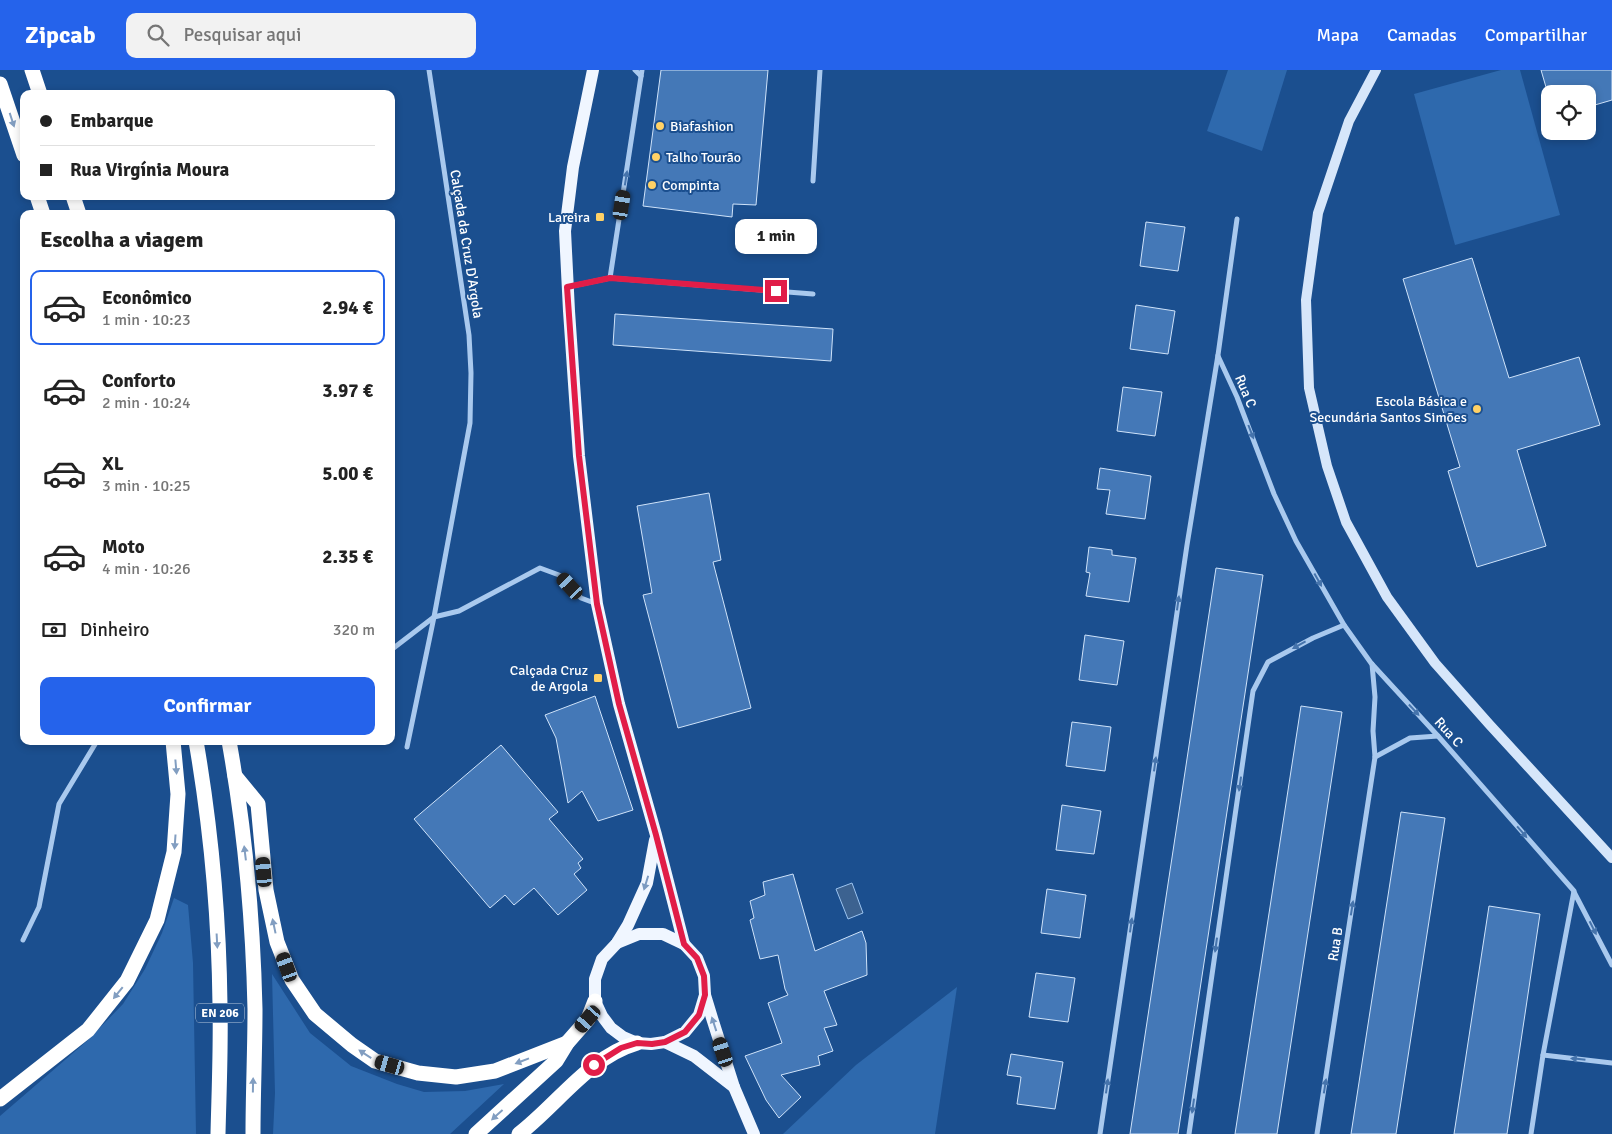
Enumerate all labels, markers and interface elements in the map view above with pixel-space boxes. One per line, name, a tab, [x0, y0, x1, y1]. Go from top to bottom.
search box	[126, 13, 476, 58]
text: Zipcab	[25, 20, 96, 50]
icon: search	[144, 21, 172, 49]
text: Pesquisar aqui	[184, 23, 301, 47]
text: Mapa	[1317, 24, 1359, 46]
text: Camadas	[1387, 24, 1457, 46]
text: Compartilhar	[1485, 24, 1587, 46]
map controls	[1541, 85, 1596, 140]
button: locate	[1541, 85, 1596, 140]
text: Embarque	[70, 109, 154, 133]
one-way arrow	[9, 112, 16, 127]
place label: Biafashion	[670, 118, 734, 135]
marker: Biafashion	[654, 120, 666, 132]
place label: Talho Tourão	[666, 149, 741, 166]
marker: Talho Tourão	[650, 151, 662, 163]
text: Rua Virgínia Moura	[70, 158, 229, 182]
street label: Calçada da Cruz D'Argola	[446, 169, 487, 320]
one-way arrow	[622, 170, 630, 186]
place label: Compinta	[662, 177, 720, 194]
marker: Compinta	[646, 179, 658, 191]
car	[612, 189, 631, 221]
place label: Lareira	[548, 209, 590, 226]
marker: Lareira	[594, 211, 606, 223]
callout: 1 min	[735, 218, 817, 254]
text: Escolha a viagem	[40, 226, 204, 253]
text: 1 min	[757, 226, 795, 246]
route end	[765, 280, 787, 302]
icon: car	[42, 285, 87, 330]
text: Econômico	[102, 286, 192, 310]
text: 2.94 €	[322, 296, 373, 320]
text: 1 min · 10:23	[102, 310, 191, 330]
icon: car	[42, 368, 87, 413]
text: Conforto	[102, 369, 176, 393]
street label: Rua C	[1231, 372, 1260, 410]
text: 3.97 €	[322, 379, 373, 403]
text: 2 min · 10:24	[102, 393, 191, 413]
place label: Escola Básica e Secundária Santos Simões	[1310, 393, 1467, 426]
marker: Escola Básica e Secundária Santos Simões	[1471, 403, 1483, 415]
one-way arrow	[1248, 425, 1255, 440]
icon: car	[42, 451, 87, 496]
text: XL	[102, 452, 124, 476]
text: 5.00 €	[322, 462, 373, 486]
text: 3 min · 10:25	[102, 476, 191, 496]
icon: car	[42, 534, 87, 579]
text: Moto	[102, 535, 145, 559]
text: 2.35 €	[322, 545, 373, 569]
text: 4 min · 10:26	[102, 559, 191, 579]
car	[554, 570, 585, 602]
one-way arrow	[1314, 573, 1322, 587]
one-way arrow	[1175, 595, 1183, 611]
icon: cash	[40, 616, 68, 644]
text: Dinheiro	[80, 618, 149, 642]
text: 320 m	[333, 620, 375, 640]
one-way arrow	[1292, 641, 1307, 649]
place label: Calçada Cruz de Argola	[510, 662, 588, 695]
marker: Calçada Cruz de Argola	[592, 672, 604, 684]
button: Confirmar	[40, 677, 375, 735]
one-way arrow	[1408, 704, 1420, 716]
street label: Rua C	[1431, 714, 1466, 751]
one-way arrow	[1151, 756, 1159, 772]
one-way arrow	[172, 760, 180, 776]
one-way arrow	[1235, 777, 1243, 793]
one-way arrow	[1516, 825, 1528, 837]
one-way arrow	[170, 835, 178, 851]
one-way arrow	[241, 845, 249, 861]
car	[255, 856, 272, 888]
one-way arrow	[642, 875, 650, 890]
one-way arrow	[1348, 900, 1356, 916]
one-way arrow	[1127, 917, 1135, 933]
one-way arrow	[270, 918, 278, 934]
one-way arrow	[1589, 921, 1597, 935]
street label: Rua B	[1324, 926, 1347, 962]
one-way arrow	[214, 933, 222, 949]
one-way arrow	[1212, 938, 1220, 954]
car	[274, 950, 299, 984]
one-way arrow	[112, 986, 123, 999]
car	[572, 1003, 603, 1035]
road number: EN 206	[196, 1004, 244, 1022]
one-way arrow	[709, 1017, 717, 1032]
car	[711, 1035, 734, 1069]
one-way arrow	[359, 1049, 372, 1059]
car	[373, 1054, 406, 1076]
route start	[583, 1054, 605, 1076]
one-way arrow	[1569, 1055, 1585, 1063]
one-way arrow	[514, 1058, 529, 1065]
one-way arrow	[250, 1077, 258, 1093]
one-way arrow	[1103, 1077, 1111, 1093]
one-way arrow	[1321, 1077, 1329, 1093]
one-way arrow	[1189, 1098, 1197, 1114]
one-way arrow	[491, 1109, 503, 1121]

